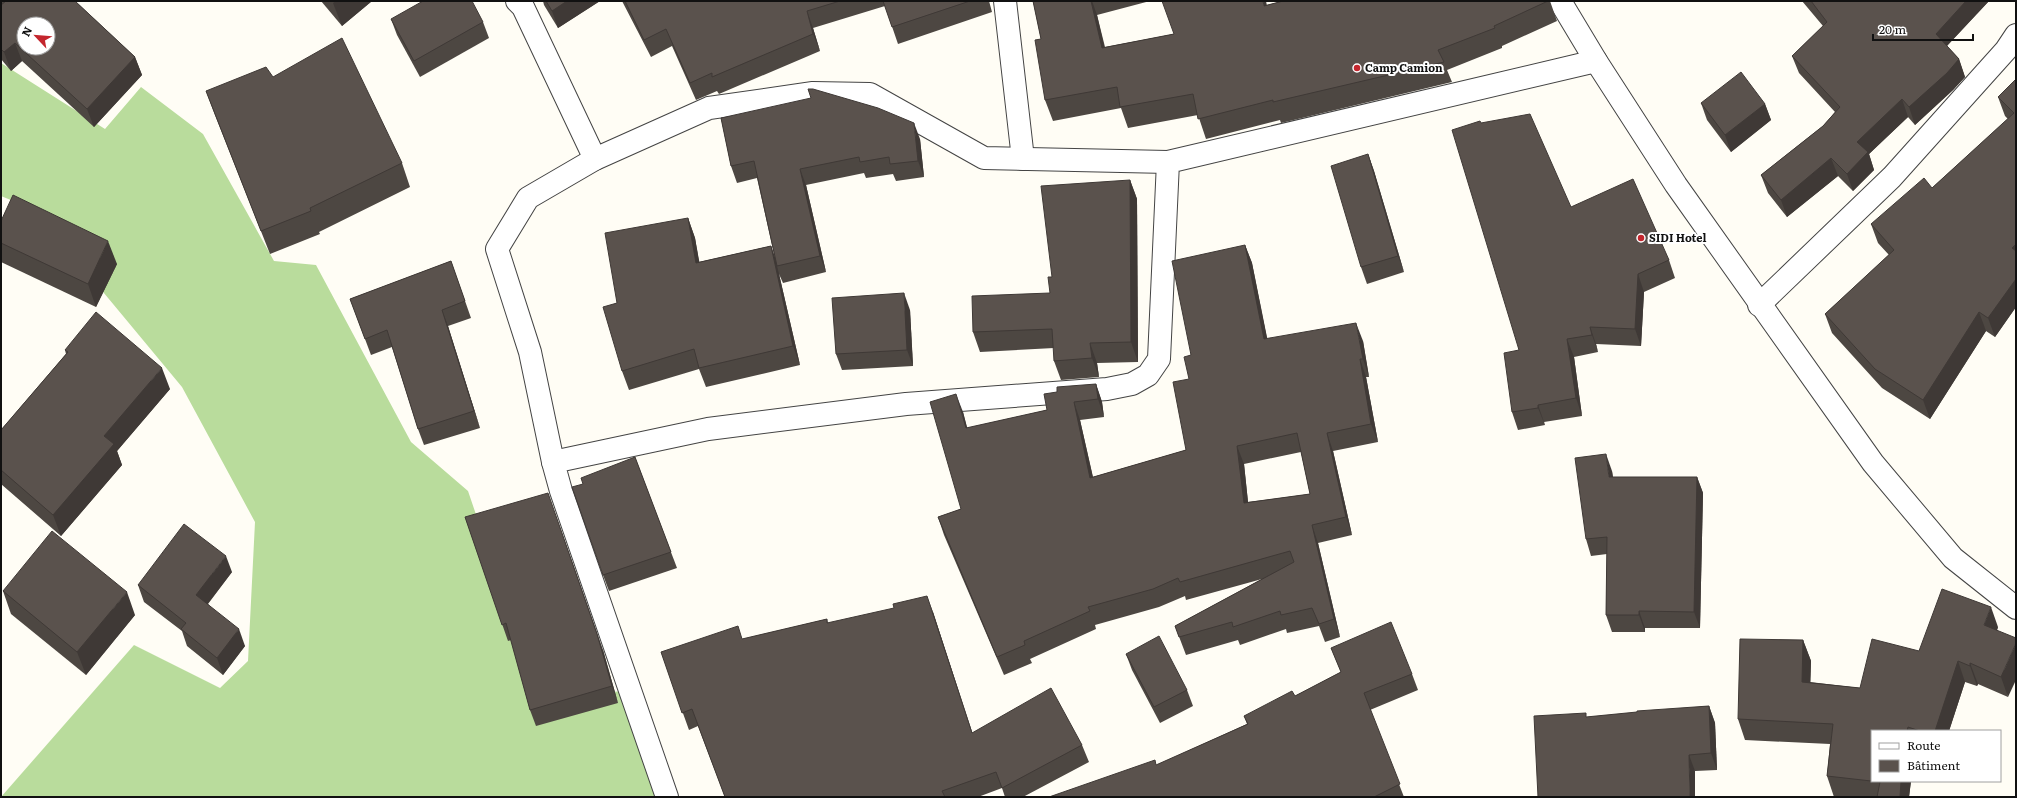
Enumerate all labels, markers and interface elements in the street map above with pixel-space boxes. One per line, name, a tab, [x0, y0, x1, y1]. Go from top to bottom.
north arrow	[16, 16, 56, 56]
scale bar	[1873, 16, 1973, 42]
text: 20 m	[1879, 20, 1906, 38]
text: N	[17, 24, 35, 39]
place label: Camp Camion	[1365, 59, 1443, 75]
marker: Camp Camion	[1352, 63, 1362, 73]
place label: SIDI Hotel	[1649, 229, 1706, 245]
marker: SIDI Hotel	[1636, 233, 1646, 243]
legend	[1871, 730, 2001, 782]
text: Route	[1907, 736, 1941, 754]
text: Bâtiment	[1907, 756, 1960, 774]

